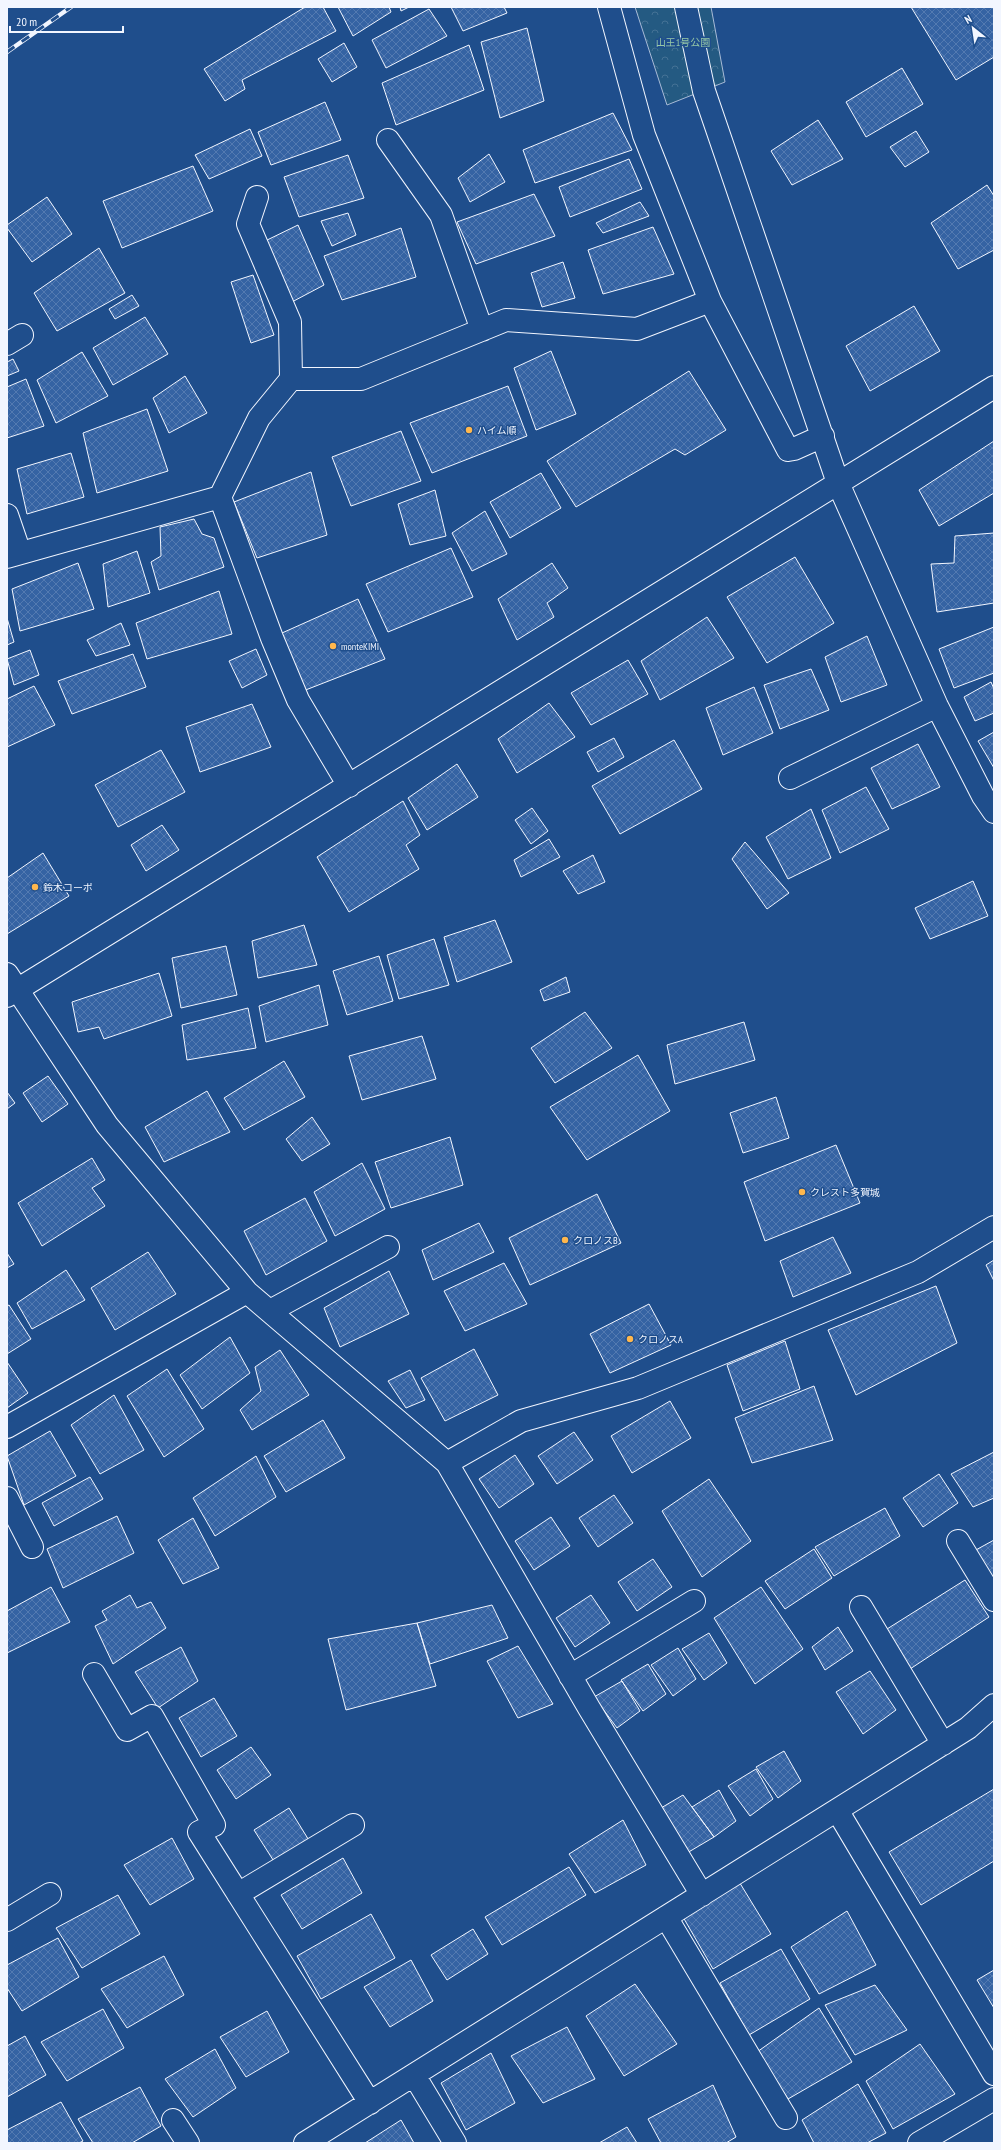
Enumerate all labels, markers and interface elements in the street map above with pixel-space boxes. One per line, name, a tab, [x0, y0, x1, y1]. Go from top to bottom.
scale bar	[10, 8, 123, 34]
north arrow	[953, 8, 993, 48]
text: N	[962, 12, 974, 27]
text: 20 m	[16, 14, 37, 29]
park label: 山王1号公園	[656, 36, 710, 49]
place label: ハイム順	[477, 424, 517, 437]
marker: ハイム順	[464, 425, 474, 435]
place label: monteKIMI	[341, 640, 379, 653]
marker: monteKIMI	[328, 641, 338, 651]
place label: 鈴木コーポ	[43, 881, 93, 894]
marker: 鈴木コーポ	[30, 882, 40, 892]
place label: クレスト多賀城	[810, 1186, 880, 1199]
marker: クレスト多賀城	[797, 1187, 807, 1197]
place label: クロノスB	[573, 1234, 618, 1247]
marker: クロノスB	[560, 1235, 570, 1245]
place label: クロノスA	[638, 1333, 683, 1346]
marker: クロノスA	[625, 1334, 635, 1344]

